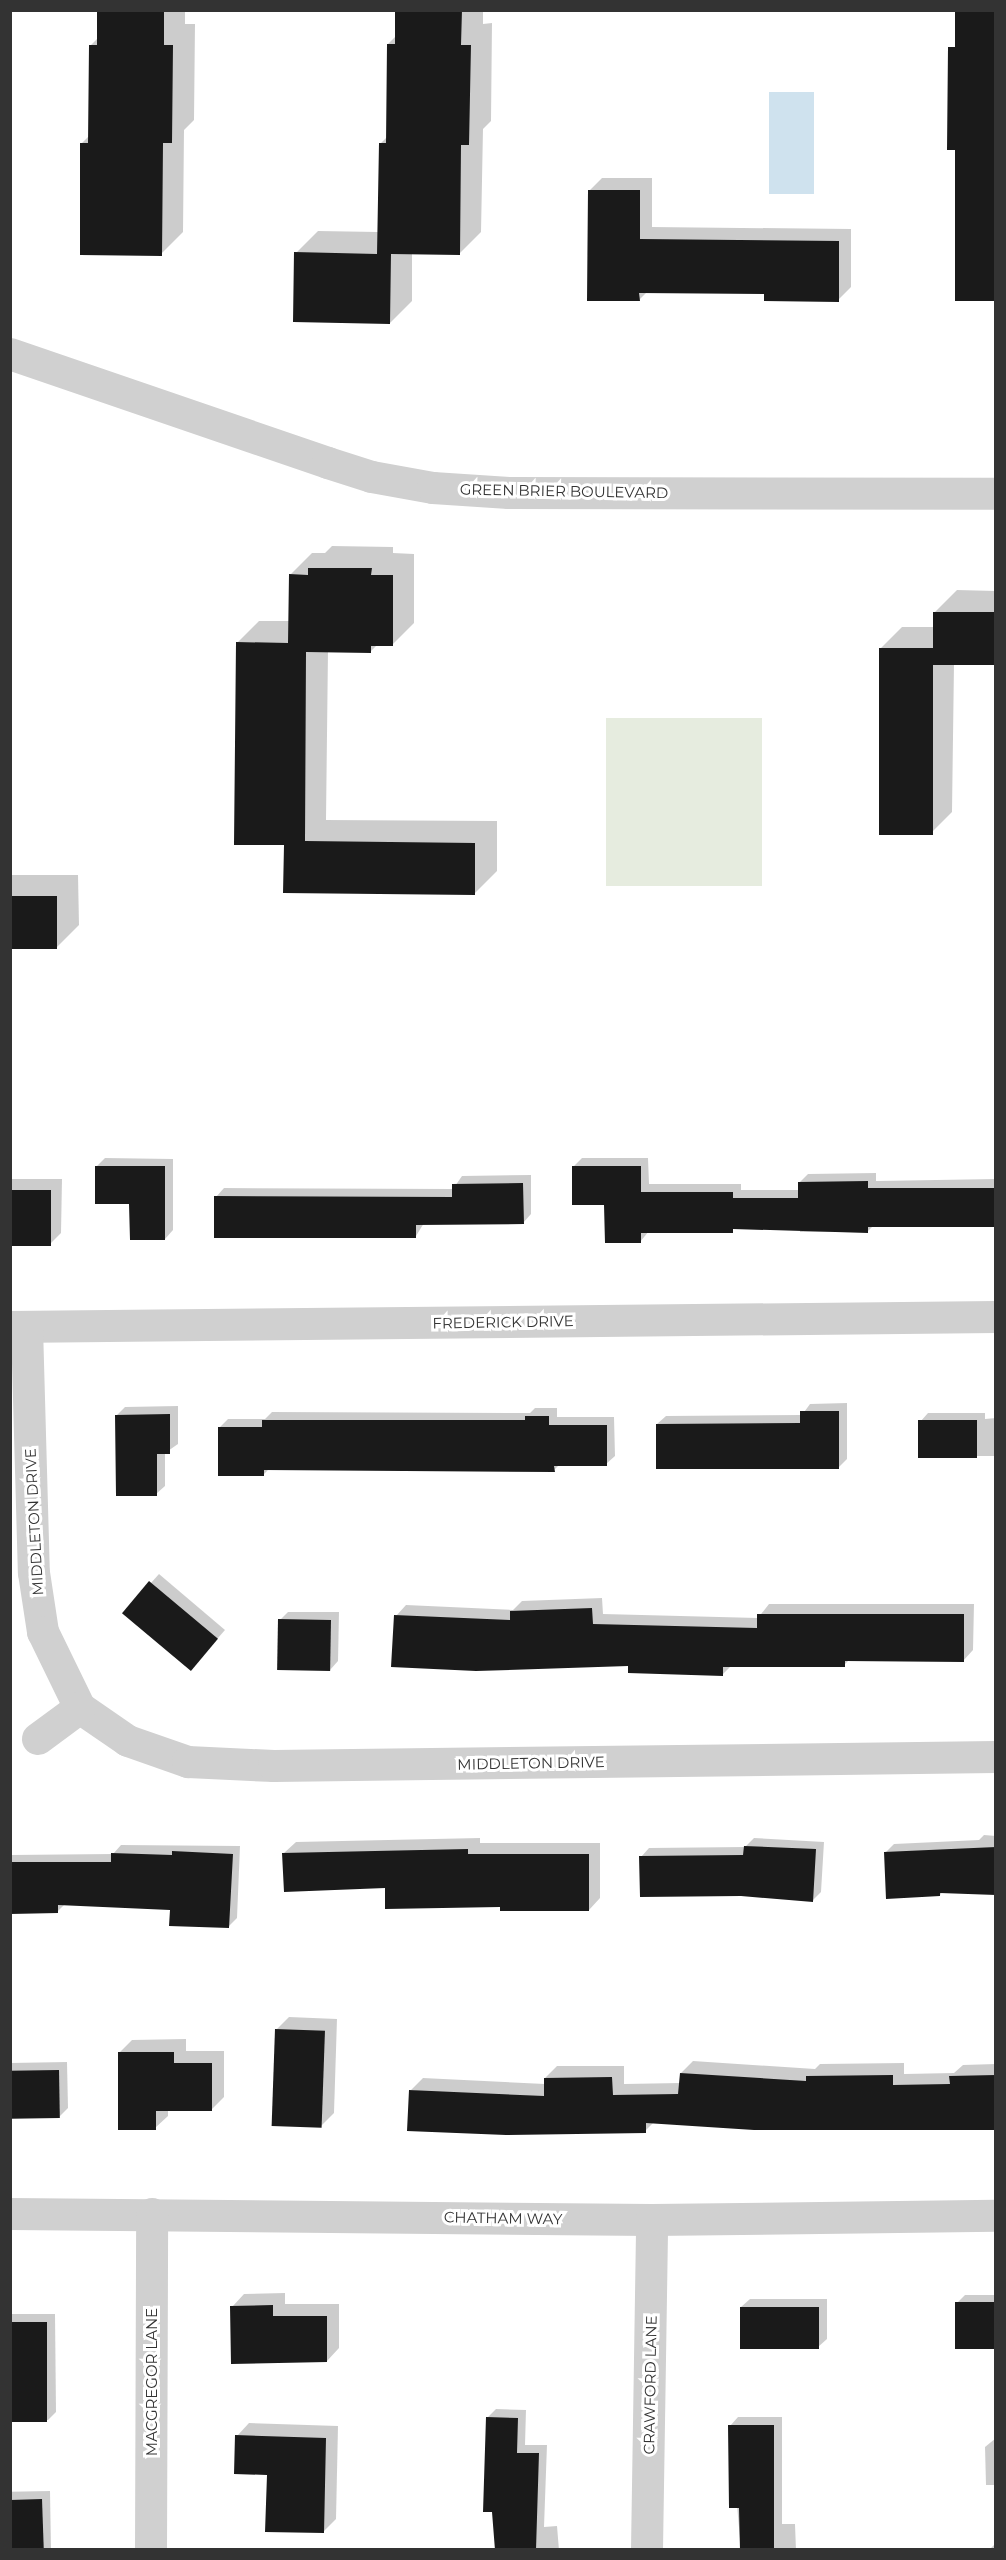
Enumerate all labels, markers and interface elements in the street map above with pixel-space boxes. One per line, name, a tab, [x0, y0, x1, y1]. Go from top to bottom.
street label: GREEN BRIER BOULEVARD	[460, 480, 668, 502]
street label: FREDERICK DRIVE	[432, 1312, 574, 1332]
street label: MIDDLETON DRIVE	[21, 1448, 47, 1596]
street label: MIDDLETON DRIVE	[457, 1753, 605, 1773]
street label: CHATHAM WAY	[444, 2208, 562, 2228]
street label: MACGREGOR LANE	[143, 2308, 161, 2456]
street label: CRAWFORD LANE	[640, 2315, 660, 2455]

